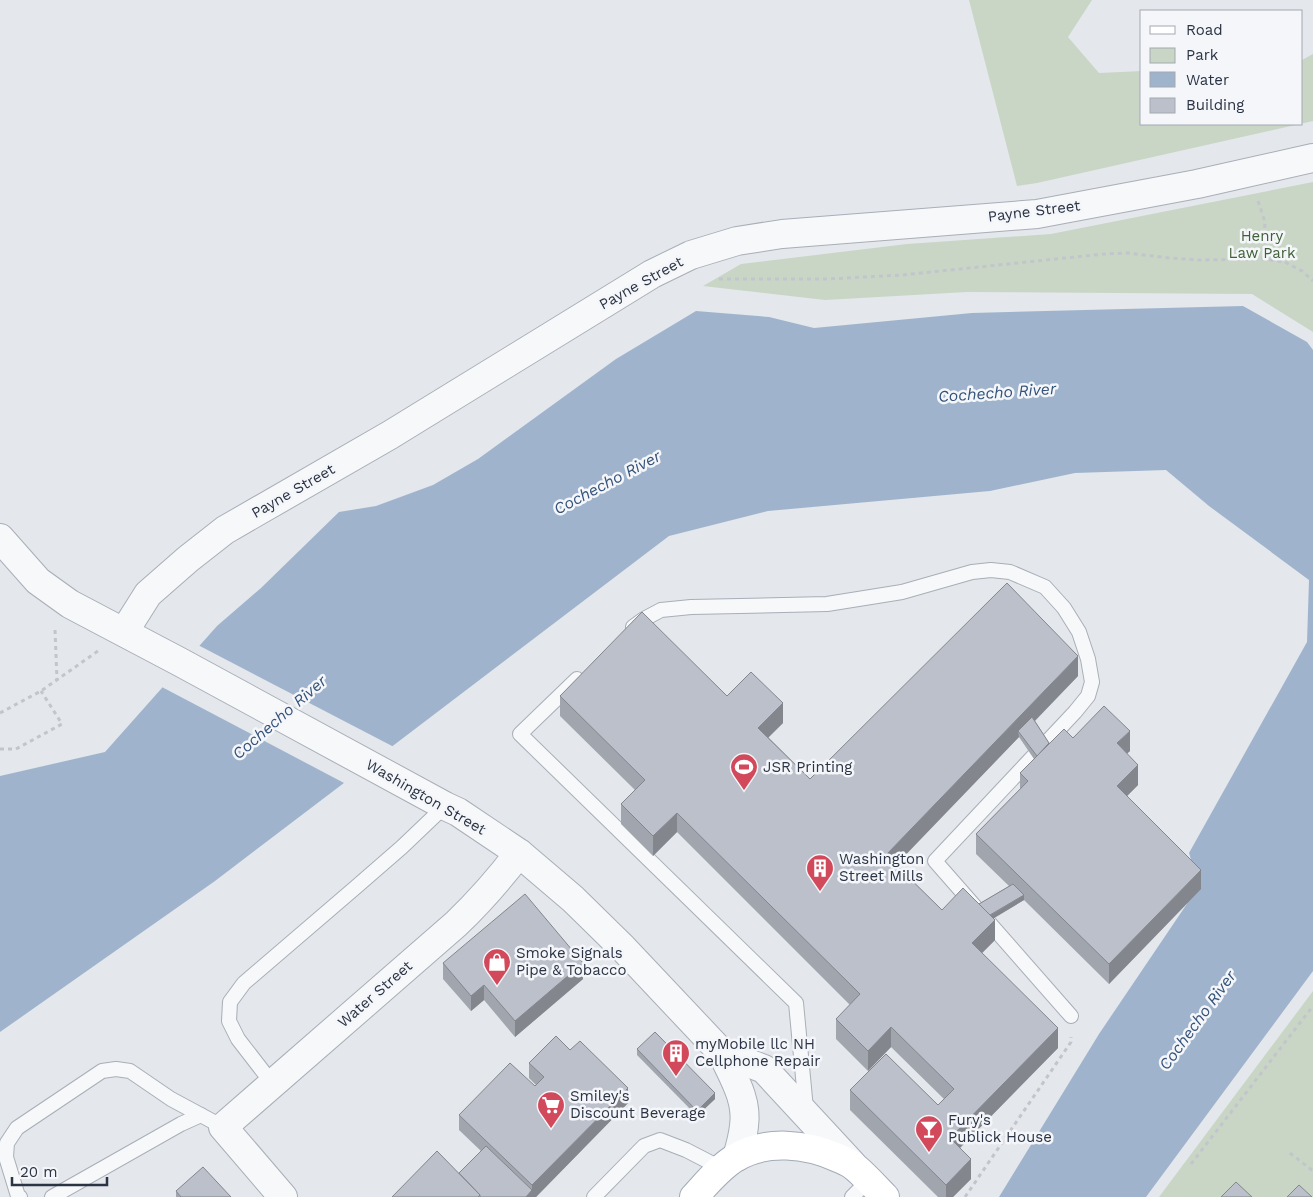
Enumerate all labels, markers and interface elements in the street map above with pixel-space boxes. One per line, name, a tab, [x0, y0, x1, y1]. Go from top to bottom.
legend	[1140, 10, 1303, 125]
text: Road	[1186, 21, 1223, 39]
text: Park	[1186, 46, 1219, 64]
text: Water	[1186, 71, 1229, 89]
text: Building	[1186, 96, 1244, 114]
street label: Payne Street	[987, 196, 1082, 226]
park label: Henry Law Park	[1229, 227, 1296, 262]
street label: Payne Street	[596, 252, 687, 313]
water label: Cochecho River	[937, 379, 1057, 406]
water label: Cochecho River	[551, 446, 665, 519]
street label: Payne Street	[248, 460, 338, 522]
water label: Cochecho River	[228, 671, 331, 763]
sports icon: JSR Printing	[729, 752, 759, 791]
street label: Washington Street	[363, 755, 490, 839]
place label: JSR Printing	[763, 758, 852, 776]
place label: Washington Street Mills	[839, 850, 924, 885]
building icon: Washington Street Mills	[805, 853, 835, 892]
place label: Smoke Signals Pipe & Tobacco	[516, 944, 626, 979]
shop icon: Smoke Signals Pipe & Tobacco	[482, 947, 512, 986]
street label: Water Street	[334, 956, 417, 1031]
water label: Cochecho River	[1155, 966, 1240, 1074]
place label: myMobile llc NH Cellphone Repair	[695, 1035, 820, 1070]
building icon: myMobile llc NH Cellphone Repair	[661, 1038, 691, 1077]
place label: Smiley's Discount Beverage	[570, 1087, 706, 1122]
supermarket icon: Smiley's Discount Beverage	[536, 1090, 566, 1129]
place label: Fury's Publick House	[948, 1111, 1052, 1146]
bar icon: Fury's Publick House	[914, 1114, 944, 1153]
scale bar	[12, 1154, 108, 1186]
text: 20 m	[20, 1163, 58, 1181]

